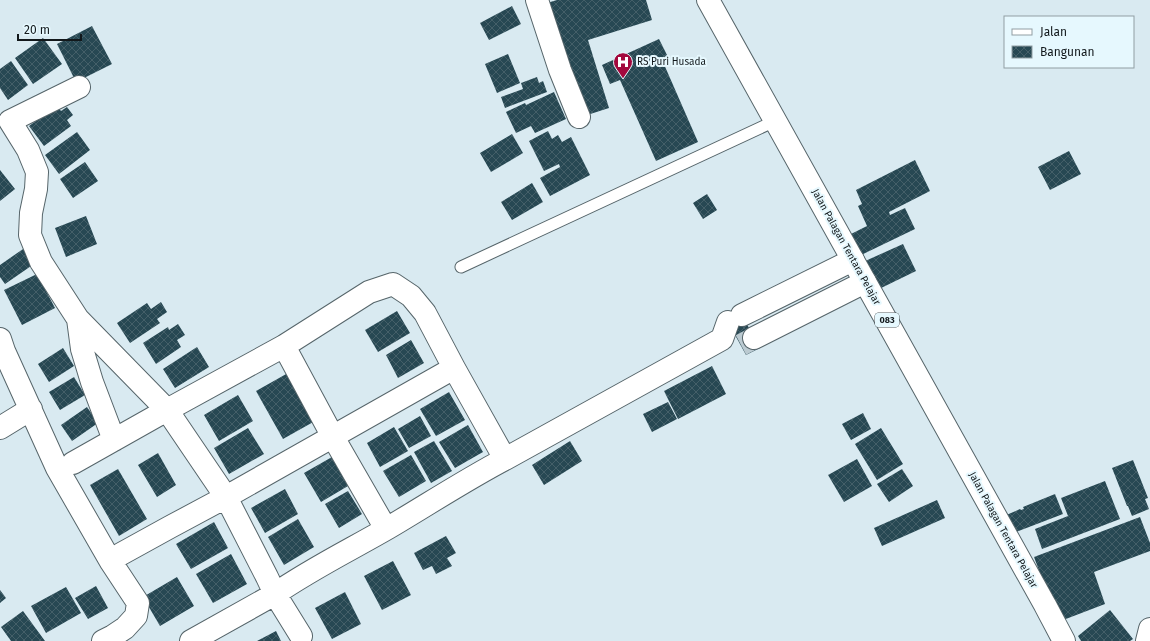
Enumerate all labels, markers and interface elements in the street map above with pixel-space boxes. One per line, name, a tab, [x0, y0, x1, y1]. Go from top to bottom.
scale bar	[18, 16, 81, 42]
legend	[1004, 16, 1134, 68]
text: 20 m	[24, 23, 50, 37]
text: Jalan	[1040, 25, 1067, 39]
text: Bangunan	[1040, 45, 1095, 59]
hospital icon: RS Puri Husada	[612, 51, 634, 79]
place label: RS Puri Husada	[637, 56, 706, 68]
street label: Jalan Palagan Tentara Pelajar	[809, 187, 883, 307]
road number: 083	[875, 313, 899, 327]
street label: Jalan Palagan Tentara Pelajar	[966, 470, 1040, 590]

